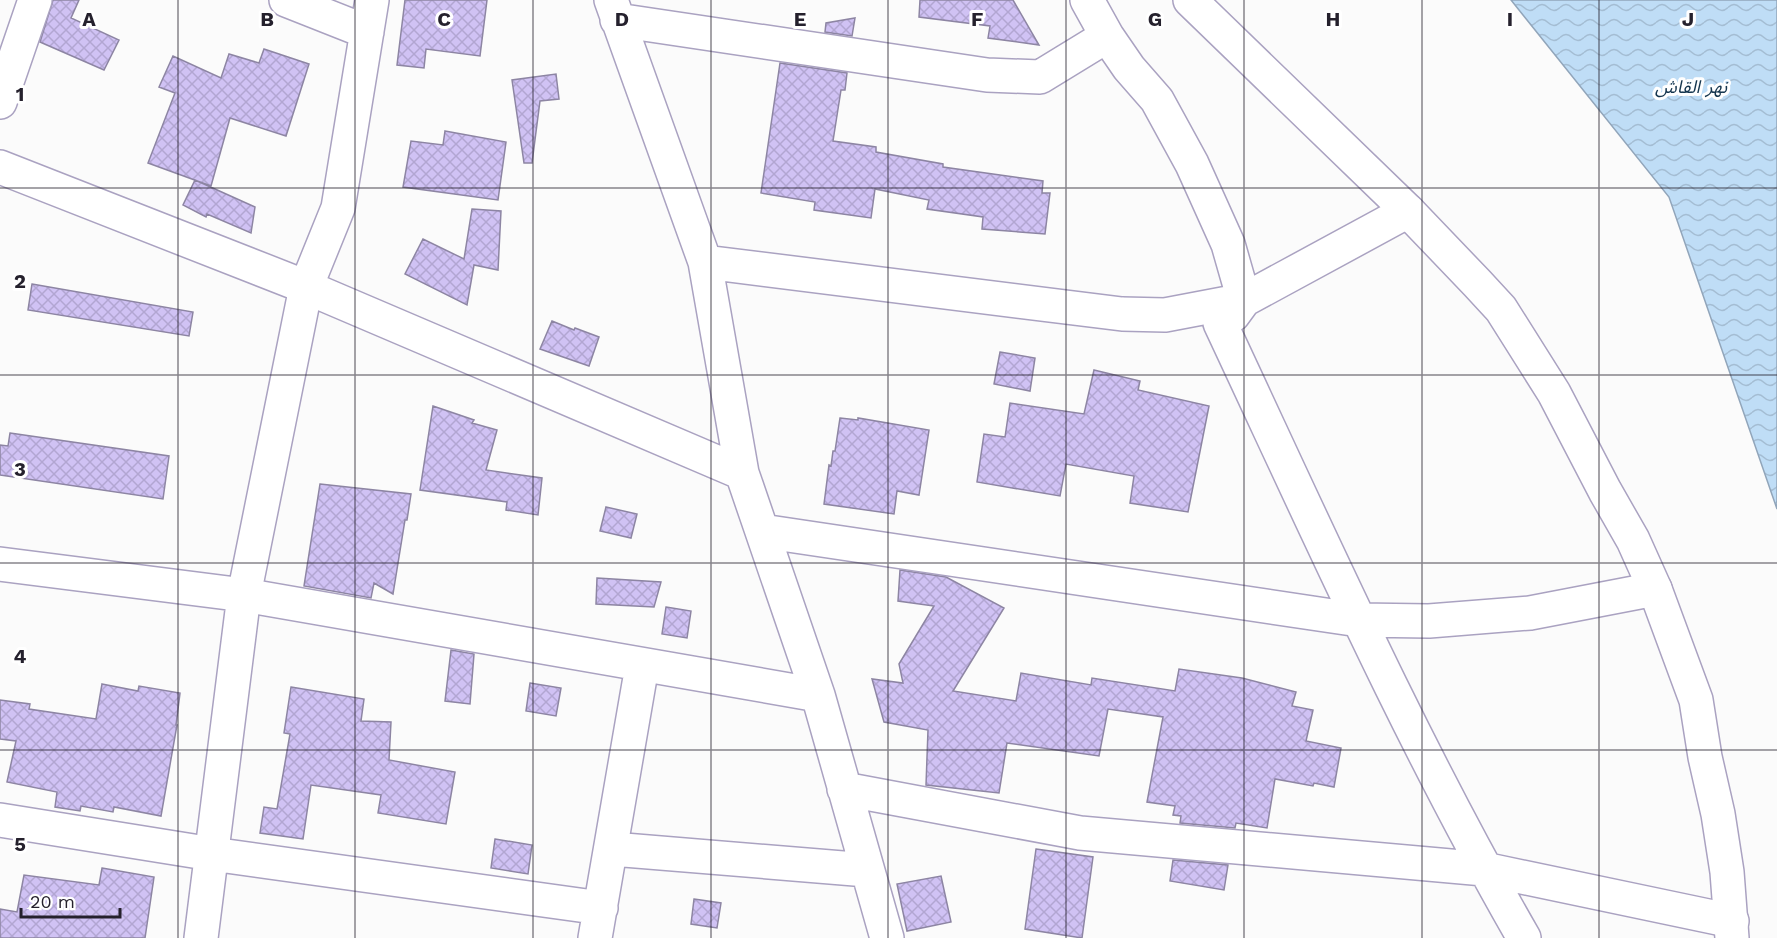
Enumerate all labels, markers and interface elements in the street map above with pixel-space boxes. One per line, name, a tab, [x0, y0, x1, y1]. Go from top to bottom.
text: A	[82, 7, 96, 31]
text: B	[260, 7, 274, 31]
text: C	[437, 7, 451, 31]
text: D	[615, 7, 629, 31]
text: E	[794, 7, 806, 31]
text: F	[971, 7, 983, 31]
text: G	[1148, 7, 1162, 31]
text: H	[1326, 7, 1340, 31]
text: I	[1507, 7, 1513, 31]
text: J	[1682, 7, 1694, 31]
water label: نهر القاش	[1655, 76, 1729, 98]
text: 1	[16, 82, 24, 106]
text: 2	[14, 269, 26, 293]
text: 3	[14, 457, 26, 481]
text: 4	[14, 644, 27, 668]
text: 5	[14, 832, 26, 856]
scale bar	[21, 881, 120, 919]
text: 20 m	[30, 891, 75, 912]

